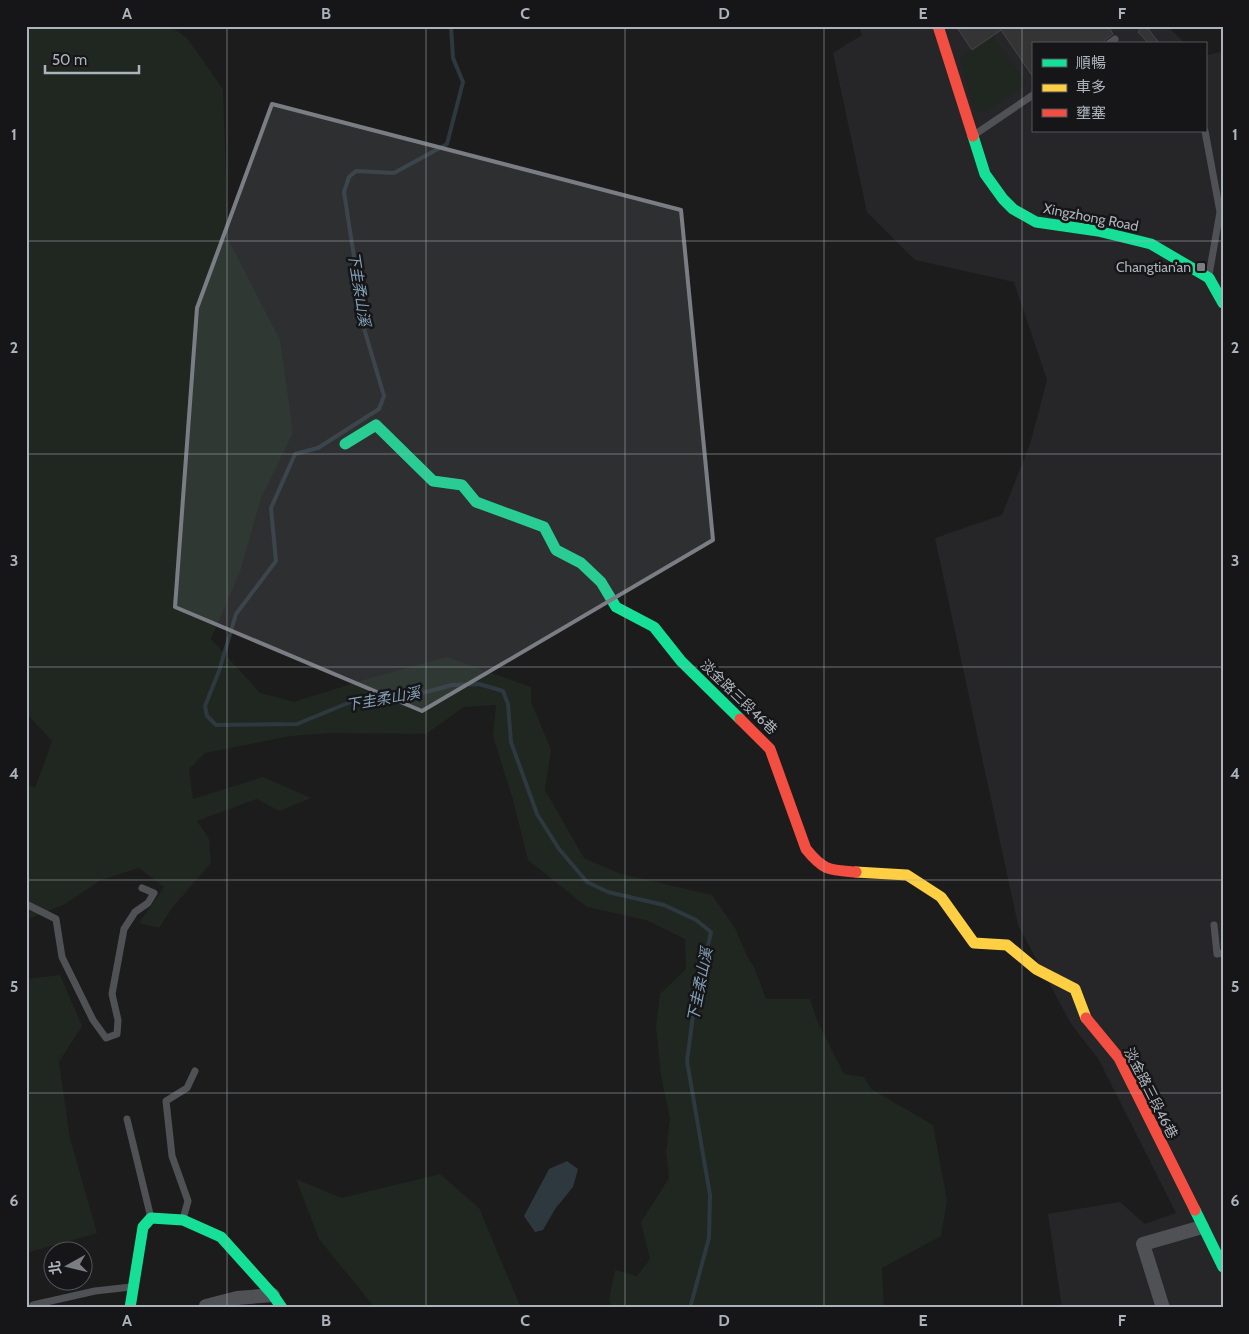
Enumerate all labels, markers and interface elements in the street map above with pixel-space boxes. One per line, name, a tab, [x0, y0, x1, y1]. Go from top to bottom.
text: A	[122, 4, 132, 23]
text: B	[321, 4, 331, 23]
text: C	[520, 4, 530, 23]
text: D	[718, 4, 730, 23]
text: E	[918, 4, 928, 23]
text: F	[1118, 4, 1127, 23]
scale bar	[45, 42, 139, 74]
legend	[1032, 42, 1206, 132]
text: 50 m	[52, 51, 87, 69]
text: 順暢	[1076, 54, 1106, 72]
text: 車多	[1076, 78, 1106, 96]
text: 壅塞	[1076, 104, 1106, 122]
text: 1	[11, 125, 17, 144]
text: 1	[1232, 125, 1238, 144]
street label: Xingzhong Road	[1042, 199, 1140, 235]
water label: 下圭柔山溪	[344, 251, 374, 329]
place label: Changtian’an	[1116, 258, 1191, 276]
marker: Changtian’an	[1195, 261, 1207, 273]
text: 2	[10, 338, 18, 357]
text: 2	[1231, 338, 1239, 357]
text: 3	[10, 551, 18, 570]
text: 3	[1231, 551, 1239, 570]
street label: 淡金路三段46巷	[697, 656, 781, 738]
water label: 下圭柔山溪	[344, 683, 423, 714]
text: 4	[9, 764, 19, 783]
text: 4	[1230, 764, 1240, 783]
water label: 下圭柔山溪	[684, 945, 716, 1024]
text: 5	[10, 977, 18, 996]
text: 5	[1231, 977, 1239, 996]
street label: 淡金路三段46巷	[1120, 1044, 1182, 1142]
text: 6	[10, 1191, 19, 1210]
text: 6	[1231, 1191, 1240, 1210]
north arrow	[42, 1242, 92, 1292]
text: 北	[45, 1260, 65, 1276]
text: A	[122, 1311, 132, 1330]
text: B	[321, 1311, 331, 1330]
text: C	[520, 1311, 530, 1330]
text: D	[718, 1311, 730, 1330]
text: E	[918, 1311, 928, 1330]
text: F	[1118, 1311, 1127, 1330]

